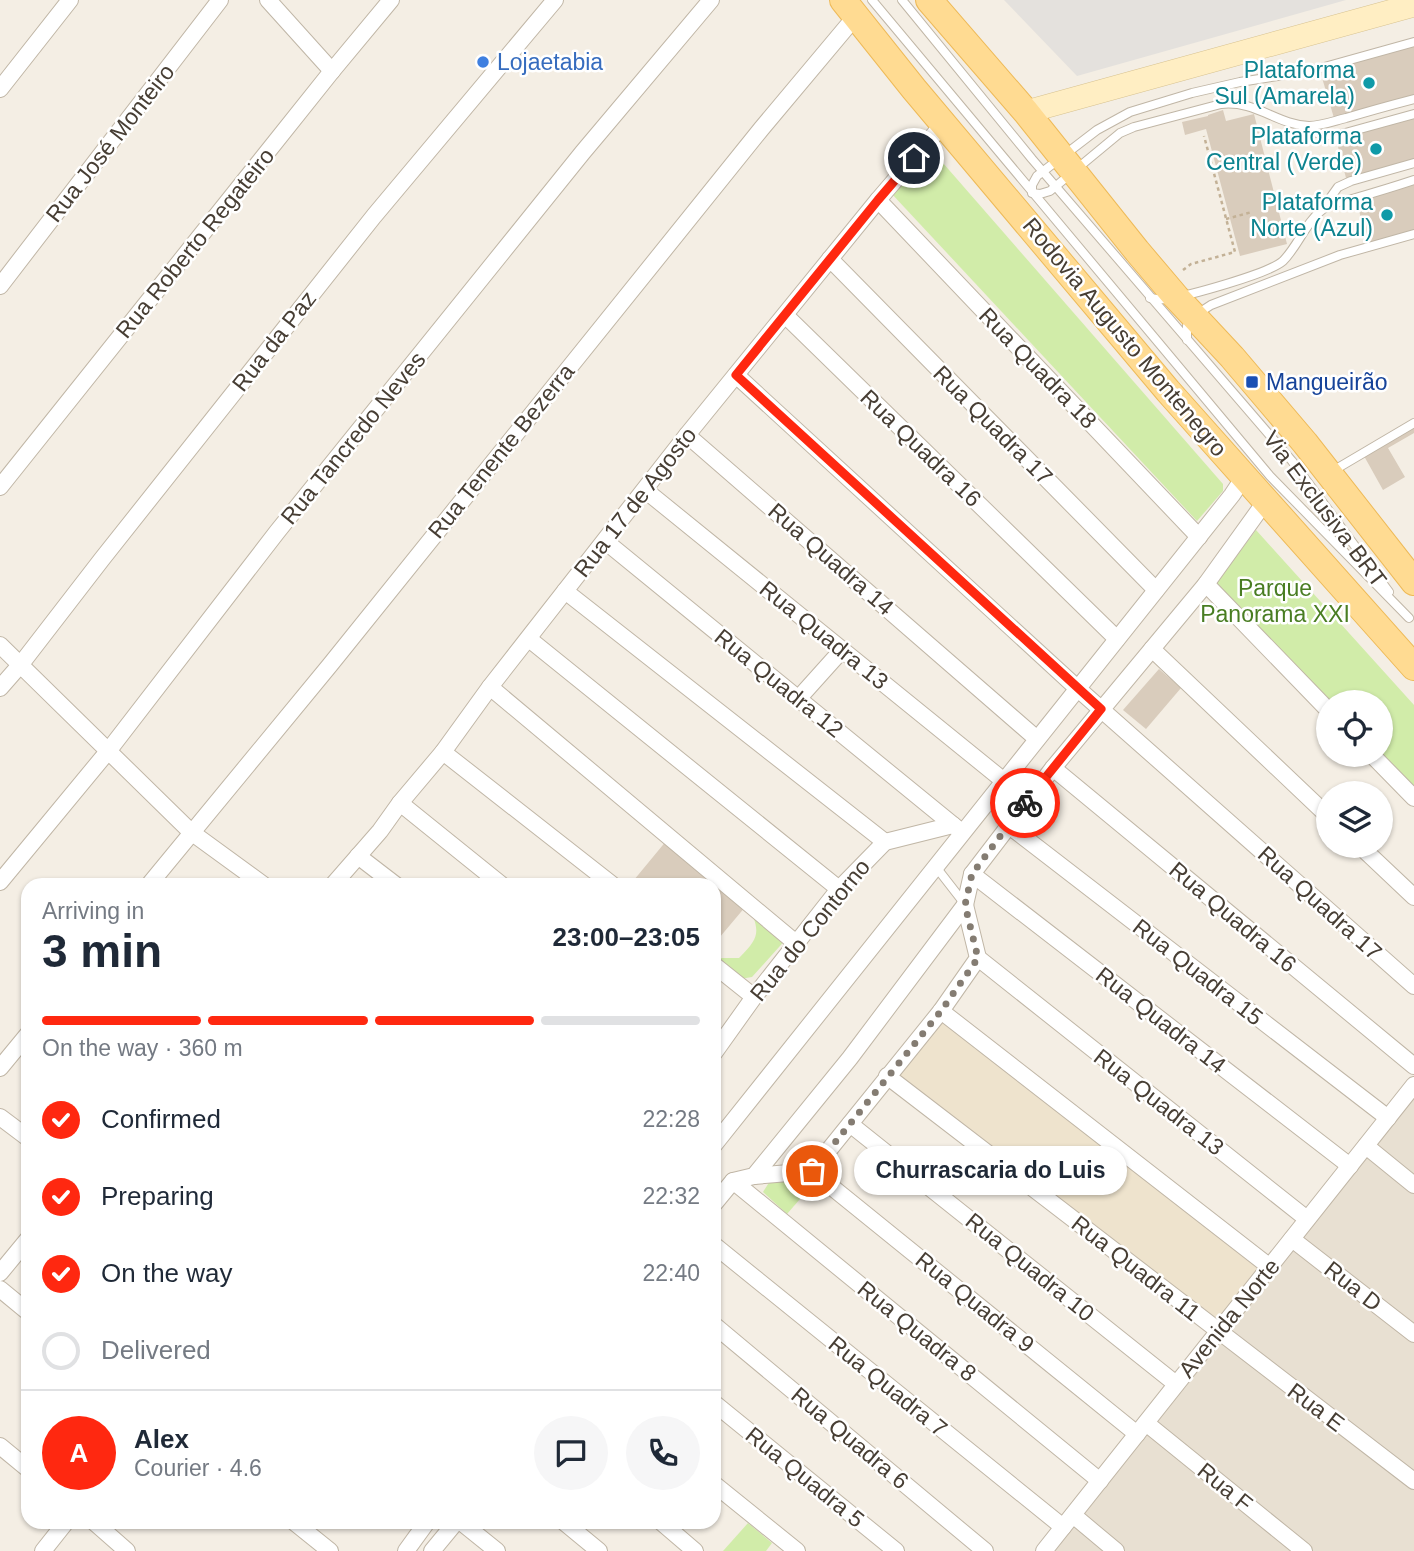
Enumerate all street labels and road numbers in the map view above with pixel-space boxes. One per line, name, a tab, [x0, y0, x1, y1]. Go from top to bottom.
street label: Rua José Monteiro	[40, 59, 180, 227]
street label: Rua Roberto Regateiro	[110, 143, 280, 343]
street label: Rodovia Augusto Montenegro	[1018, 213, 1232, 461]
street label: Rua da Paz	[227, 286, 321, 396]
street label: Rua Quadra 18	[974, 302, 1102, 434]
street label: Rua Tancredo Neves	[275, 347, 431, 529]
street label: Rua Tenente Bezerra	[423, 358, 579, 543]
street label: Rua Quadra 17	[928, 360, 1058, 490]
street label: Rua Quadra 16	[855, 384, 987, 512]
street label: Rua 17 de Agosto	[568, 422, 702, 582]
street label: Via Exclusiva BRT	[1258, 426, 1392, 592]
street label: Rua Quadra 14	[763, 498, 899, 621]
street label: Rua Quadra 13	[755, 575, 893, 695]
street label: Rua Quadra 12	[710, 623, 848, 743]
street label: Rua Quadra 17	[1253, 841, 1387, 965]
street label: Rua do Contorno	[745, 854, 875, 1006]
street label: Rua Quadra 16	[1164, 856, 1302, 978]
street label: Rua Quadra 15	[1128, 913, 1268, 1031]
street label: Rua Quadra 14	[1091, 961, 1231, 1079]
street label: Rua Quadra 13	[1089, 1043, 1229, 1161]
street label: Rua Quadra 10	[961, 1207, 1099, 1327]
street label: Rua Quadra 11	[1067, 1210, 1205, 1326]
street label: Rua Quadra 9	[911, 1246, 1039, 1358]
street label: Avenida Norte	[1173, 1253, 1285, 1383]
street label: Rua D	[1319, 1256, 1387, 1316]
street label: Rua Quadra 8	[853, 1275, 981, 1387]
street label: Rua Quadra 7	[824, 1330, 952, 1442]
street label: Rua E	[1283, 1377, 1349, 1437]
street label: Rua Quadra 6	[786, 1382, 914, 1494]
street label: Rua Quadra 5	[741, 1421, 869, 1533]
street label: Rua F	[1192, 1457, 1258, 1517]

